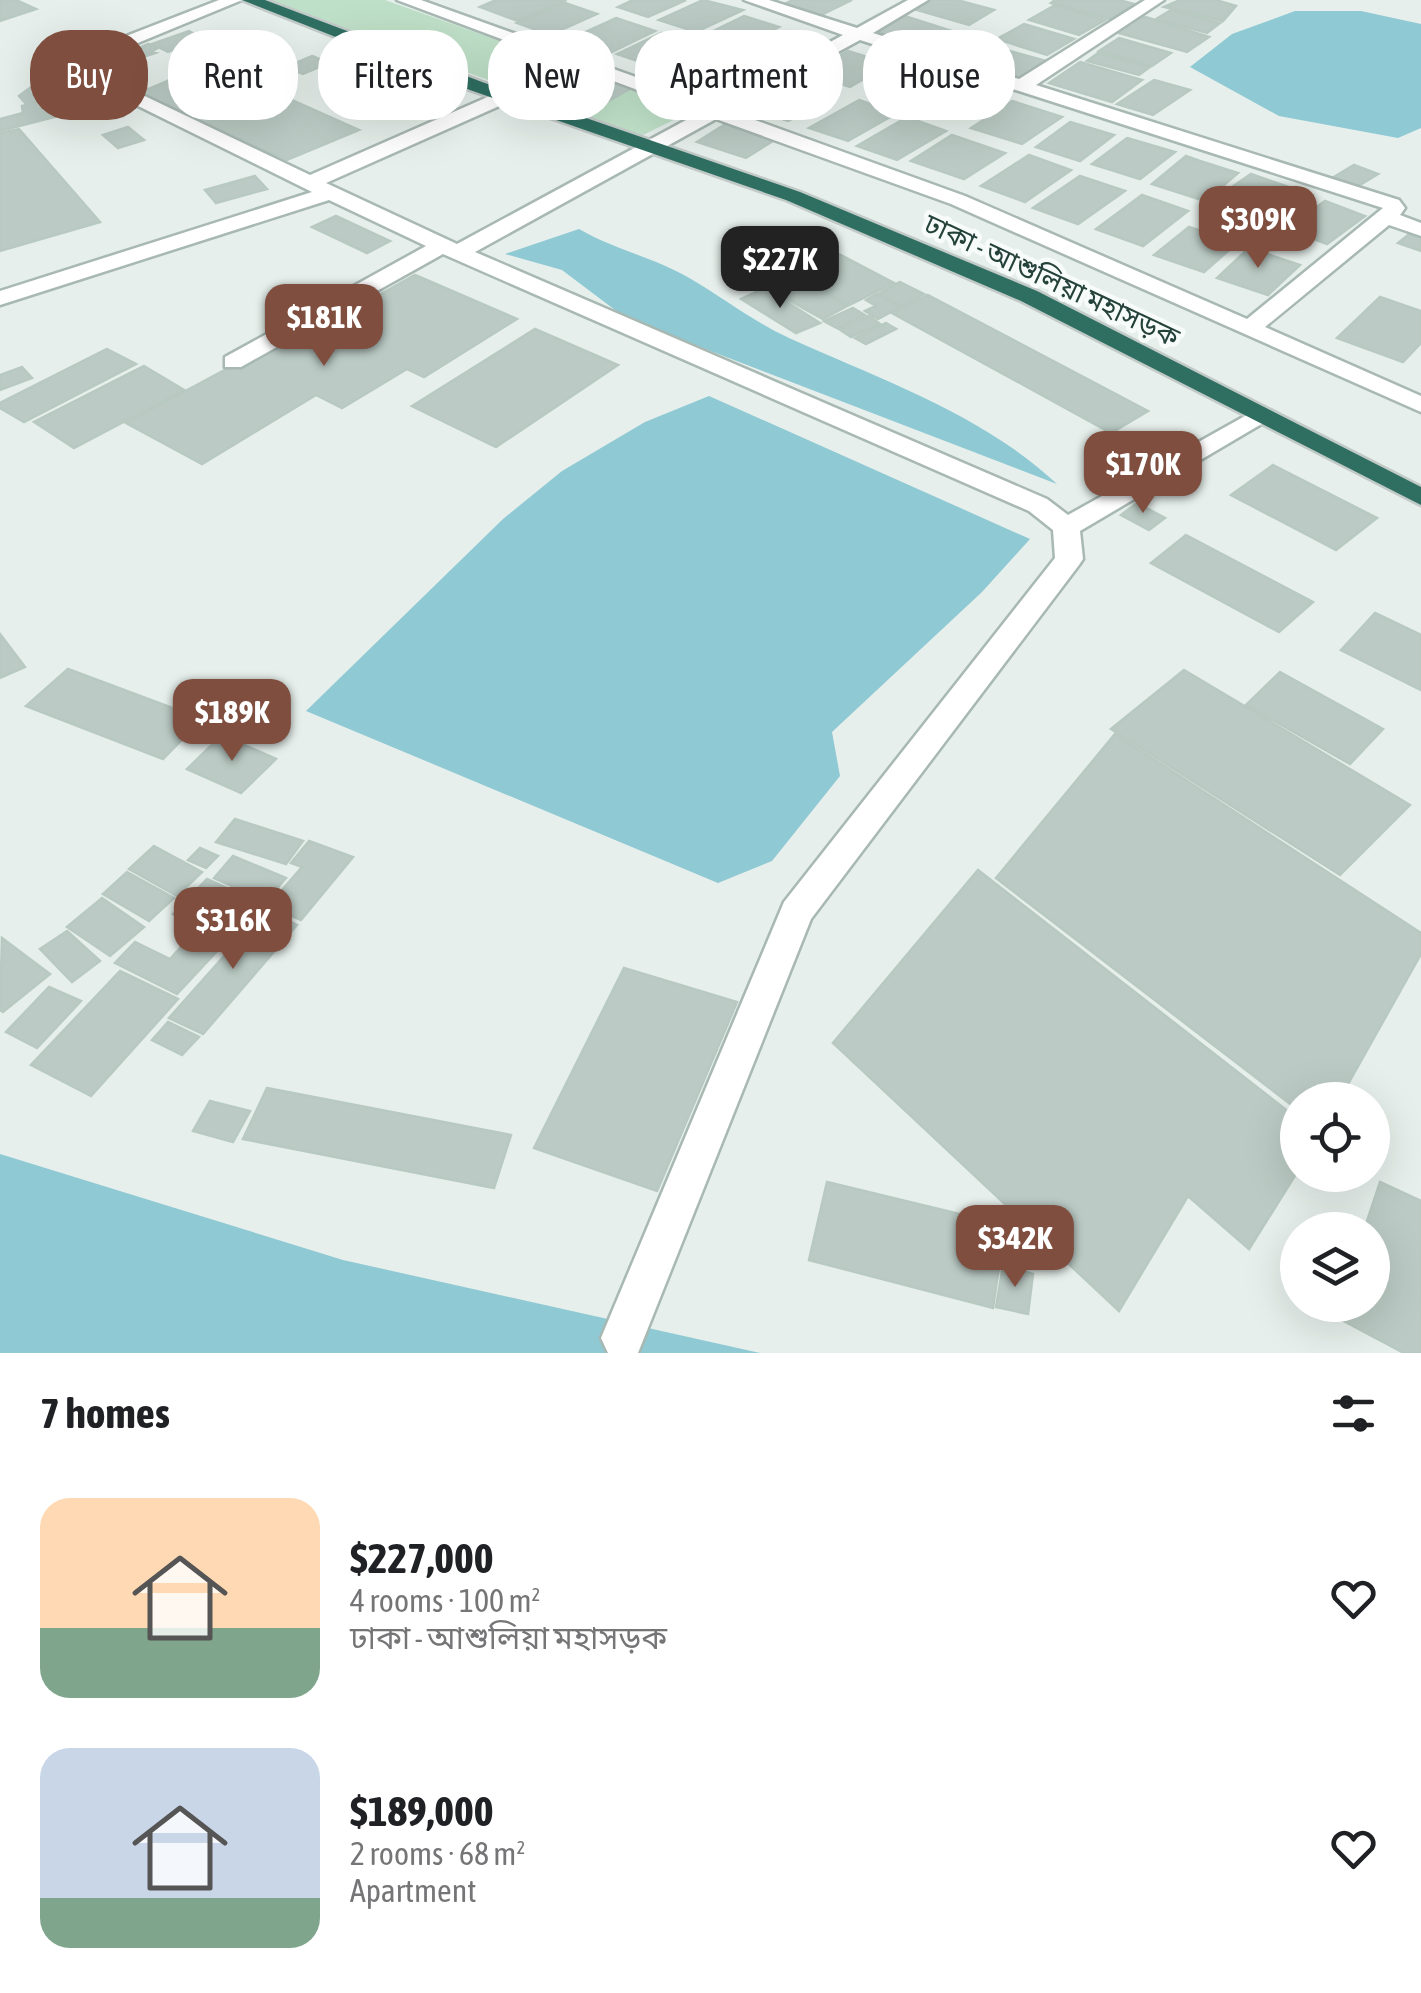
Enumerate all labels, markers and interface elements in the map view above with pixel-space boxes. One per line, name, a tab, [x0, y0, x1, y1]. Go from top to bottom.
chip: Buy	[30, 30, 148, 120]
chip: Rent	[168, 30, 298, 120]
chip: Filters	[318, 30, 468, 120]
chip: New	[488, 30, 615, 120]
chip: Apartment	[635, 30, 843, 120]
chip: House	[863, 30, 1015, 120]
pin: $309K	[1188, 186, 1328, 271]
text: $309K	[1221, 200, 1295, 237]
street label: ঢাকা - আশুলিয়া মহাসড়ক	[919, 206, 1185, 353]
pin: $227K	[710, 226, 850, 311]
text: $227K	[743, 240, 817, 277]
pin: $181K	[254, 284, 394, 369]
text: $181K	[287, 298, 361, 335]
pin: $170K	[1073, 431, 1213, 516]
text: $170K	[1106, 445, 1180, 482]
pin: $189K	[162, 679, 302, 764]
text: $189K	[195, 693, 269, 730]
pin: $316K	[163, 887, 303, 972]
text: $316K	[196, 901, 270, 938]
map controls	[1280, 1082, 1390, 1322]
button: locate	[1280, 1082, 1390, 1192]
pin: $342K	[945, 1205, 1085, 1290]
button: layers	[1280, 1212, 1390, 1322]
text: $342K	[978, 1219, 1052, 1256]
icon: filters	[1326, 1386, 1381, 1441]
text: 7 homes	[40, 1389, 170, 1437]
text: $227,000	[350, 1534, 494, 1582]
icon: home	[120, 1538, 240, 1658]
icon: heart	[1326, 1571, 1381, 1626]
text: 4 rooms · 100 m²	[350, 1582, 540, 1619]
text: ঢাকা - আশুলিয়া মহাসড়ক	[350, 1619, 667, 1656]
text: $189,000	[350, 1787, 494, 1835]
icon: home	[120, 1788, 240, 1908]
icon: heart	[1326, 1821, 1381, 1876]
text: 2 rooms · 68 m²	[350, 1835, 525, 1872]
text: Apartment	[350, 1872, 476, 1909]

